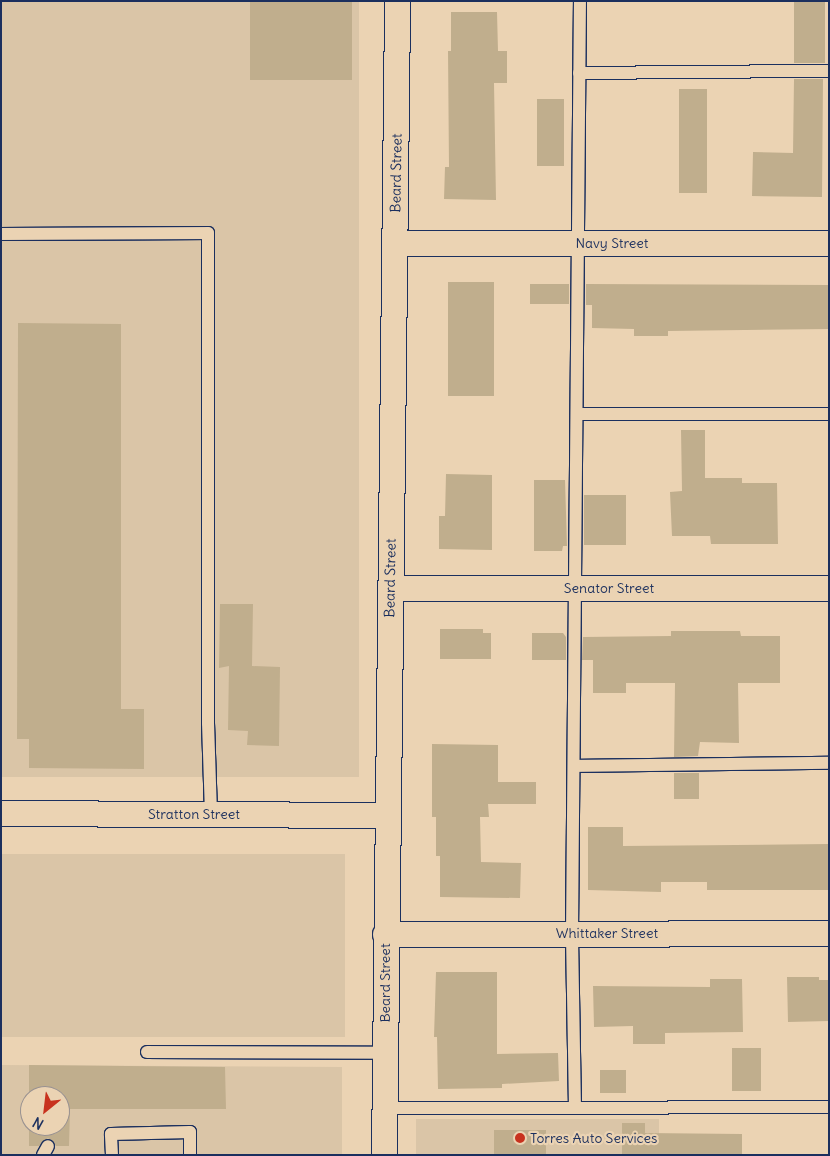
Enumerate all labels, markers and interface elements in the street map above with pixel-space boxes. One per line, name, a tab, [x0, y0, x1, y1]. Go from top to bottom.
street label: Beard Street	[387, 133, 405, 213]
street label: Navy Street	[576, 235, 648, 251]
street label: Beard Street	[381, 538, 399, 618]
street label: Senator Street	[564, 580, 654, 596]
street label: Stratton Street	[148, 806, 240, 822]
street label: Whittaker Street	[556, 925, 658, 941]
street label: Beard Street	[377, 943, 393, 1023]
north arrow	[20, 1086, 70, 1136]
text: N	[30, 1113, 47, 1133]
place label: Torres Auto Services	[530, 1130, 657, 1146]
marker: Torres Auto Services	[514, 1132, 526, 1144]

